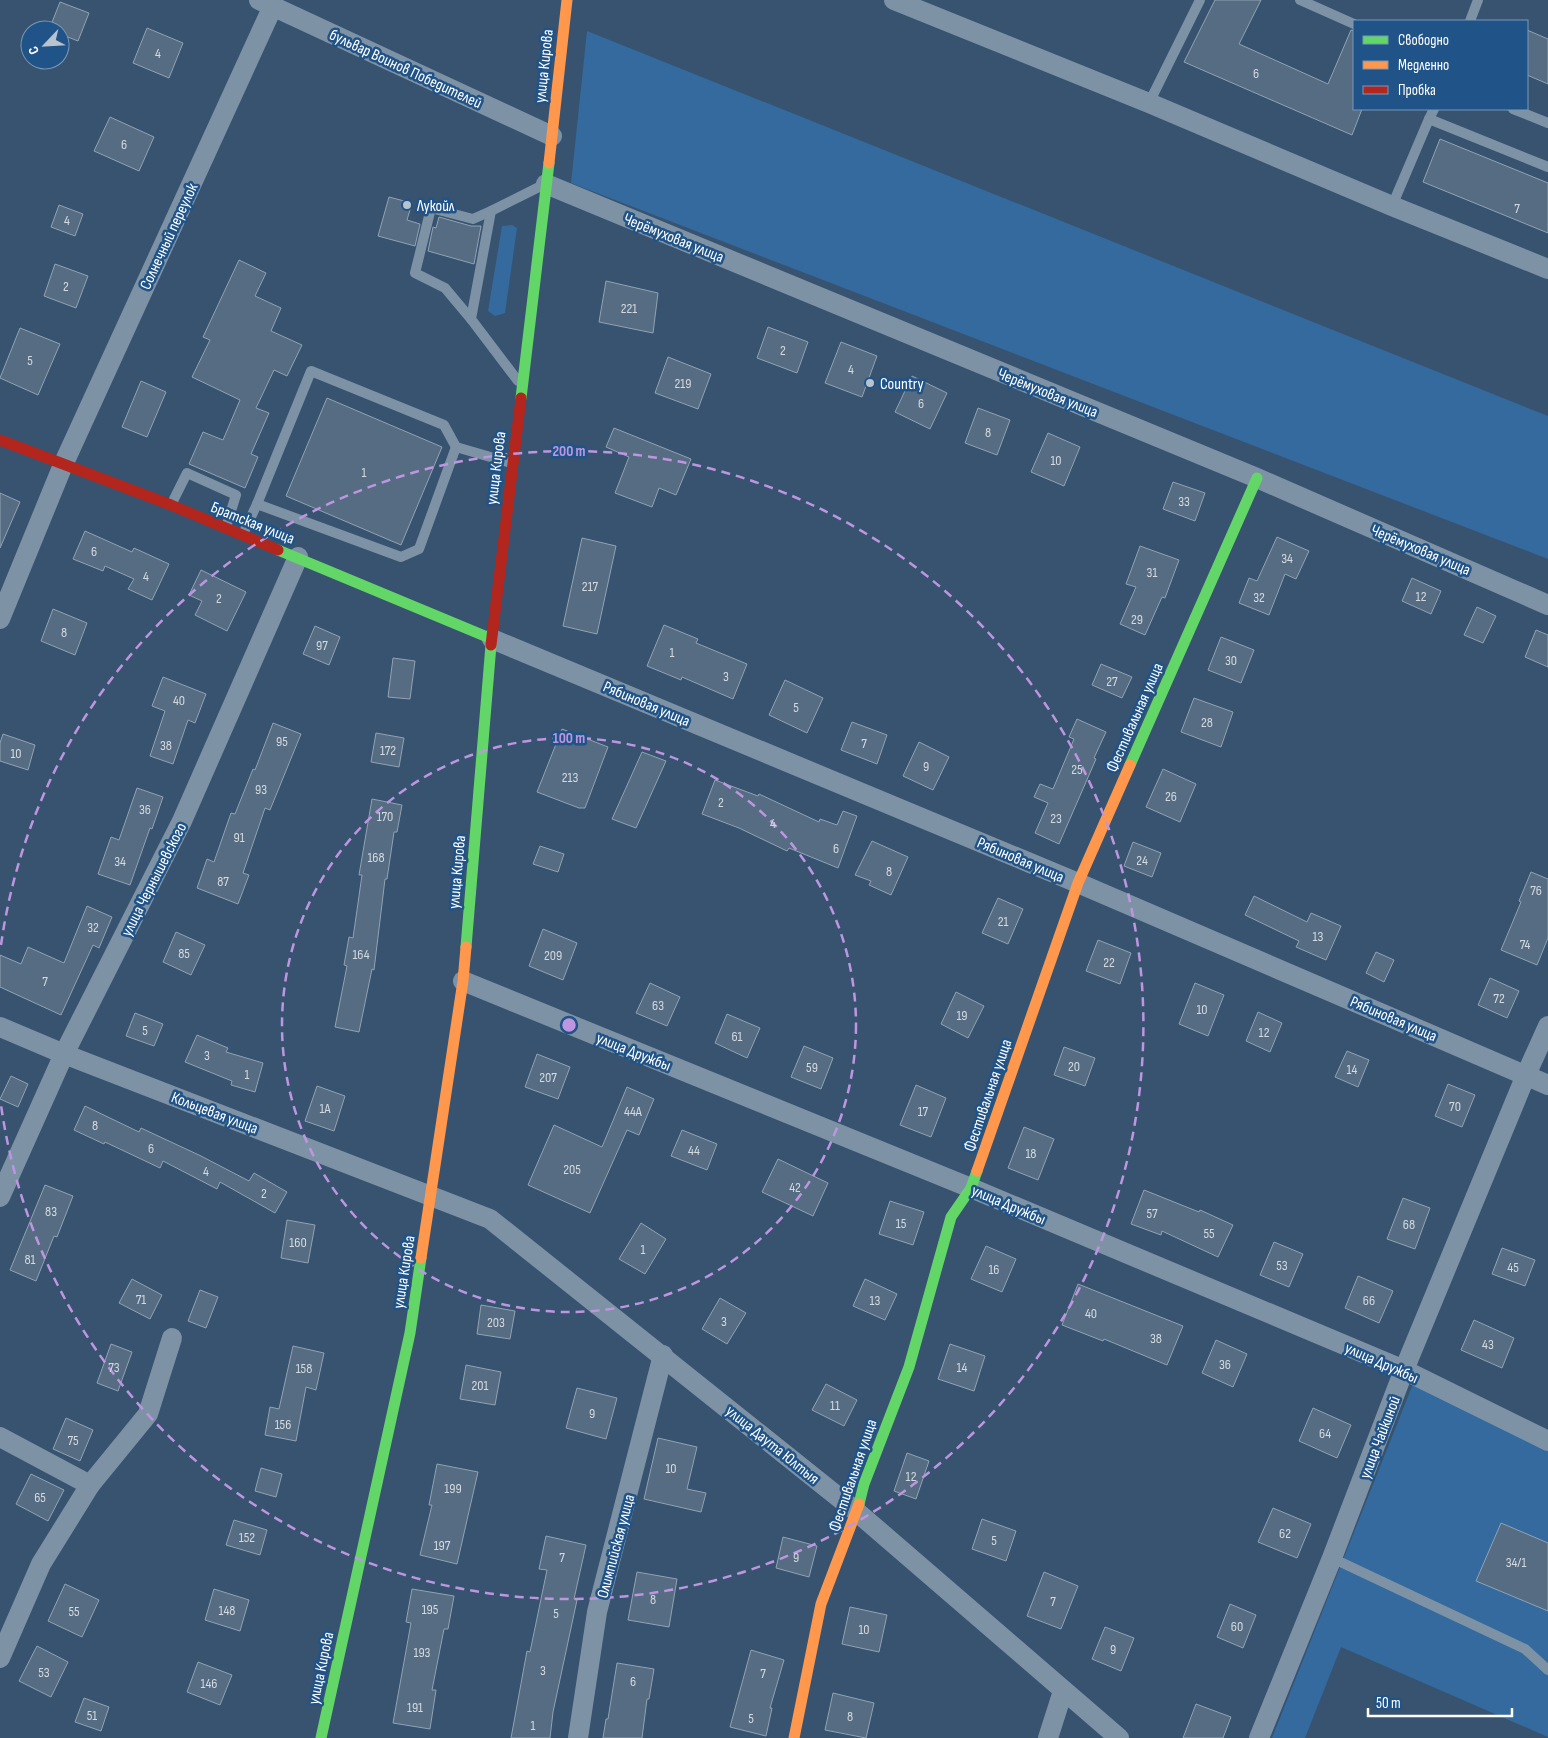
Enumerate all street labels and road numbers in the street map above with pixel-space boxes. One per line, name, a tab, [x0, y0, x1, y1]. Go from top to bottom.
street label: бульвар Воинов Победителей	[326, 26, 485, 113]
street label: улица Кирова	[531, 29, 558, 104]
street label: Солнечный переулок	[136, 180, 203, 293]
street label: Черёмуховая улица	[621, 210, 726, 267]
street label: Черёмуховая улица	[995, 365, 1100, 422]
street label: улица Кирова	[483, 430, 510, 506]
street label: Братская улица	[208, 498, 297, 549]
street label: Черёмуховая улица	[1368, 521, 1473, 580]
street label: Фестивальная улица	[1103, 660, 1168, 775]
street label: Рябиновая улица	[600, 678, 693, 731]
street label: улица Чернышевского	[117, 820, 191, 940]
street label: Рябиновая улица	[974, 834, 1067, 887]
street label: улица Кирова	[445, 835, 470, 910]
street label: Рябиновая улица	[1347, 993, 1440, 1046]
street label: улица Дружбы	[593, 1029, 673, 1076]
street label: Фестивальная улица	[960, 1037, 1017, 1154]
street label: Кольцевая улица	[168, 1088, 261, 1139]
street label: улица Дружбы	[969, 1181, 1048, 1229]
street label: улица Кирова	[389, 1234, 420, 1310]
street label: улица Дружбы	[1342, 1339, 1421, 1388]
street label: улица Чайкиной	[1356, 1393, 1405, 1482]
street label: улица Даута Юлтыя	[722, 1402, 823, 1489]
street label: Фестивальная улица	[825, 1417, 882, 1534]
street label: Олимпийская улица	[593, 1492, 639, 1600]
street label: улица Кирова	[305, 1630, 338, 1706]

